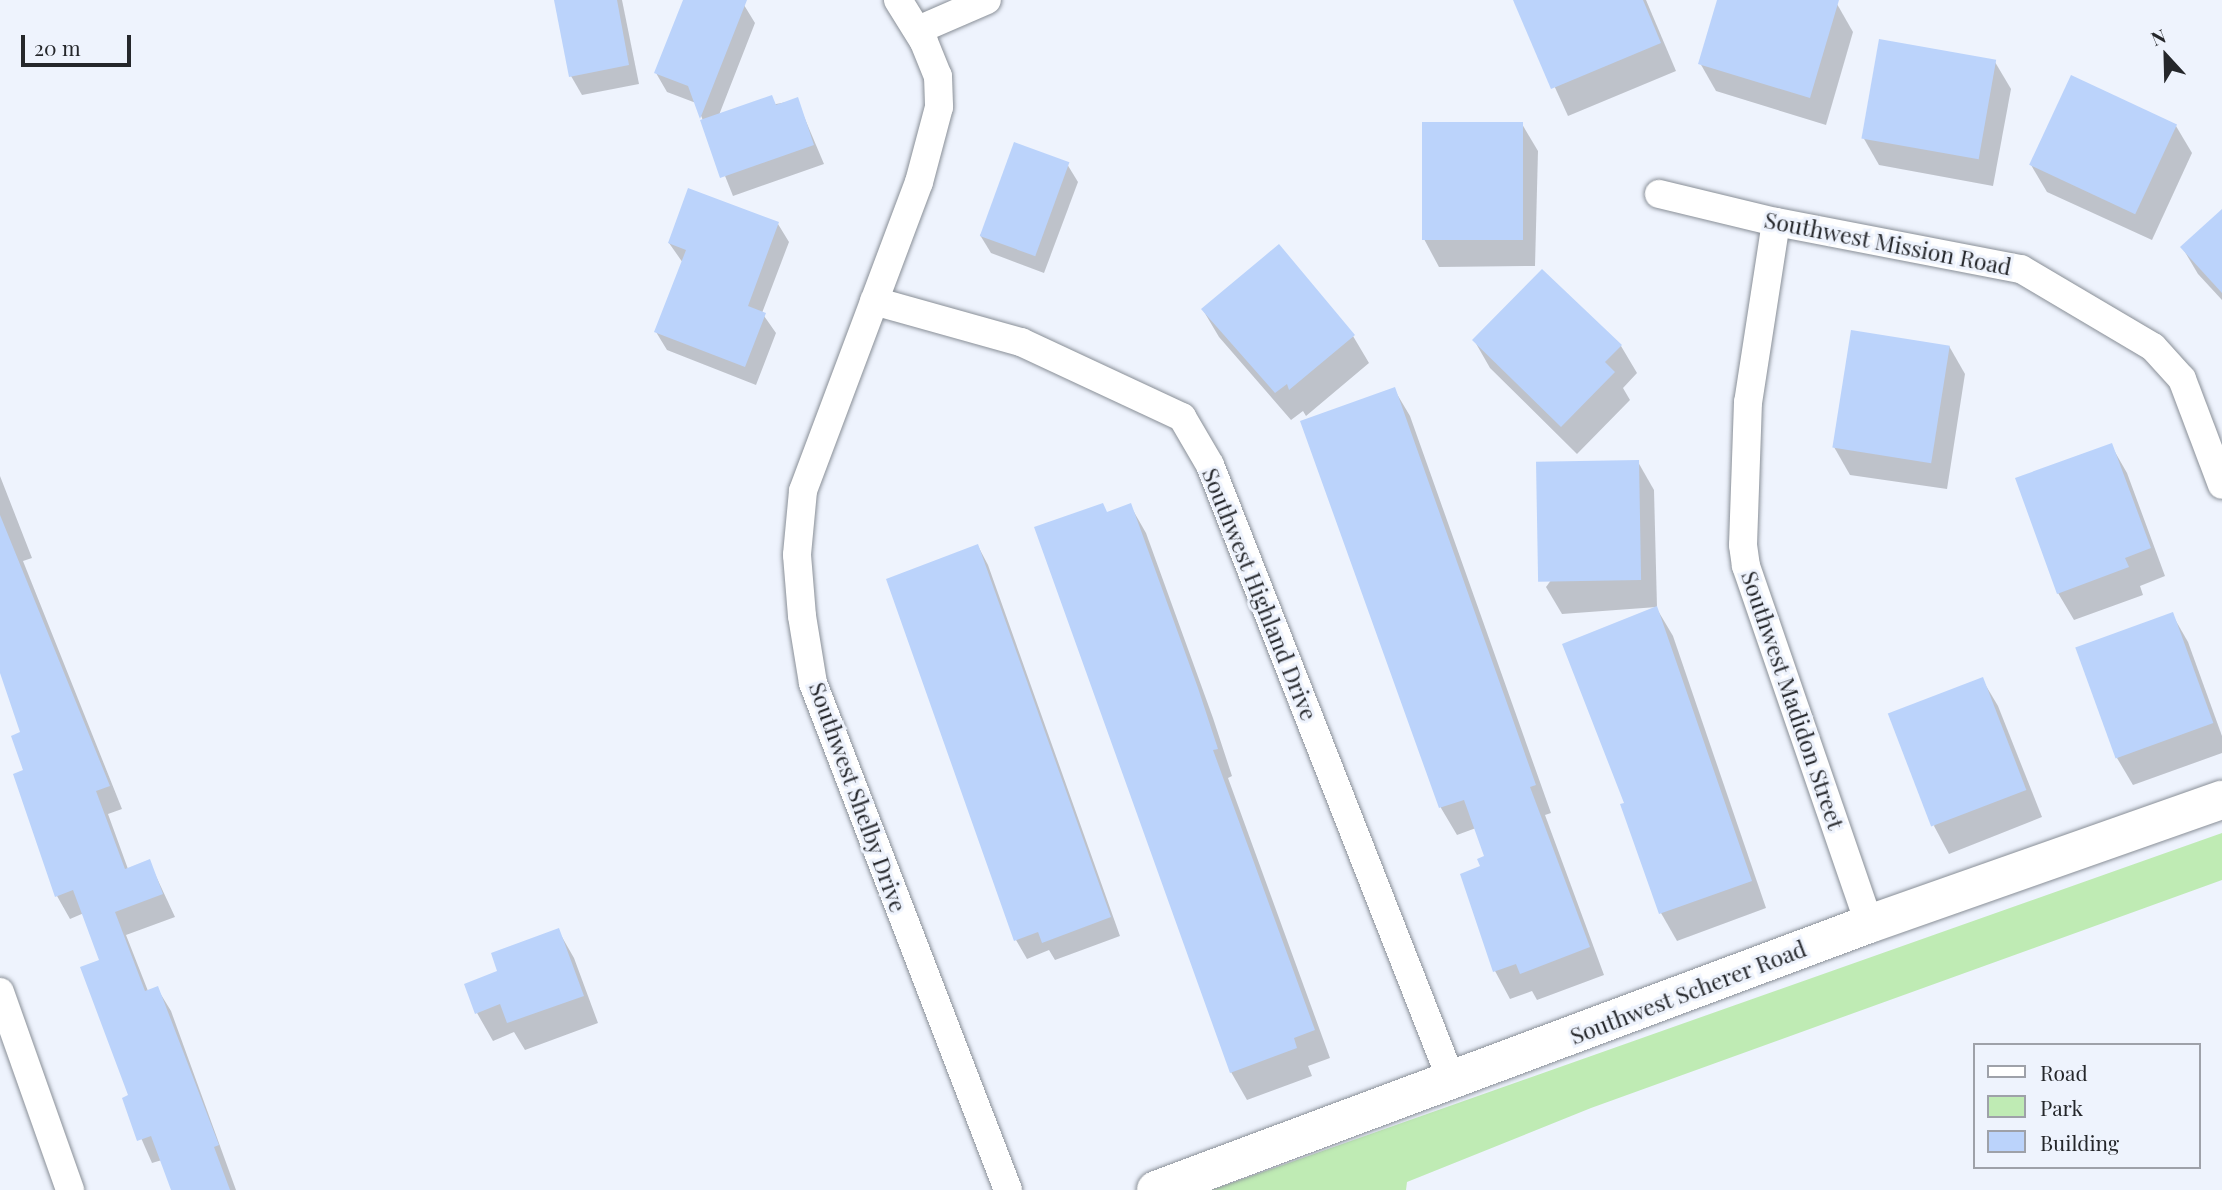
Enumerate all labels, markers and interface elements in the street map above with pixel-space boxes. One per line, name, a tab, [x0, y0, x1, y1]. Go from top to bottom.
scale bar	[24, 21, 135, 65]
north arrow	[2131, 21, 2201, 91]
text: N	[2147, 22, 2169, 51]
text: 20 m	[34, 33, 81, 61]
street label: Southwest Mission Road	[1762, 205, 2014, 281]
street label: Southwest Highland Drive	[1197, 464, 1323, 724]
street label: Southwest Madidon Street	[1736, 567, 1850, 833]
street label: Southwest Shelby Drive	[803, 678, 913, 916]
street label: Southwest Scherer Road	[1566, 934, 1810, 1050]
legend	[1974, 1043, 2201, 1169]
text: Road	[2040, 1058, 2088, 1086]
text: Park	[2040, 1093, 2083, 1121]
text: Building	[2040, 1128, 2119, 1156]

